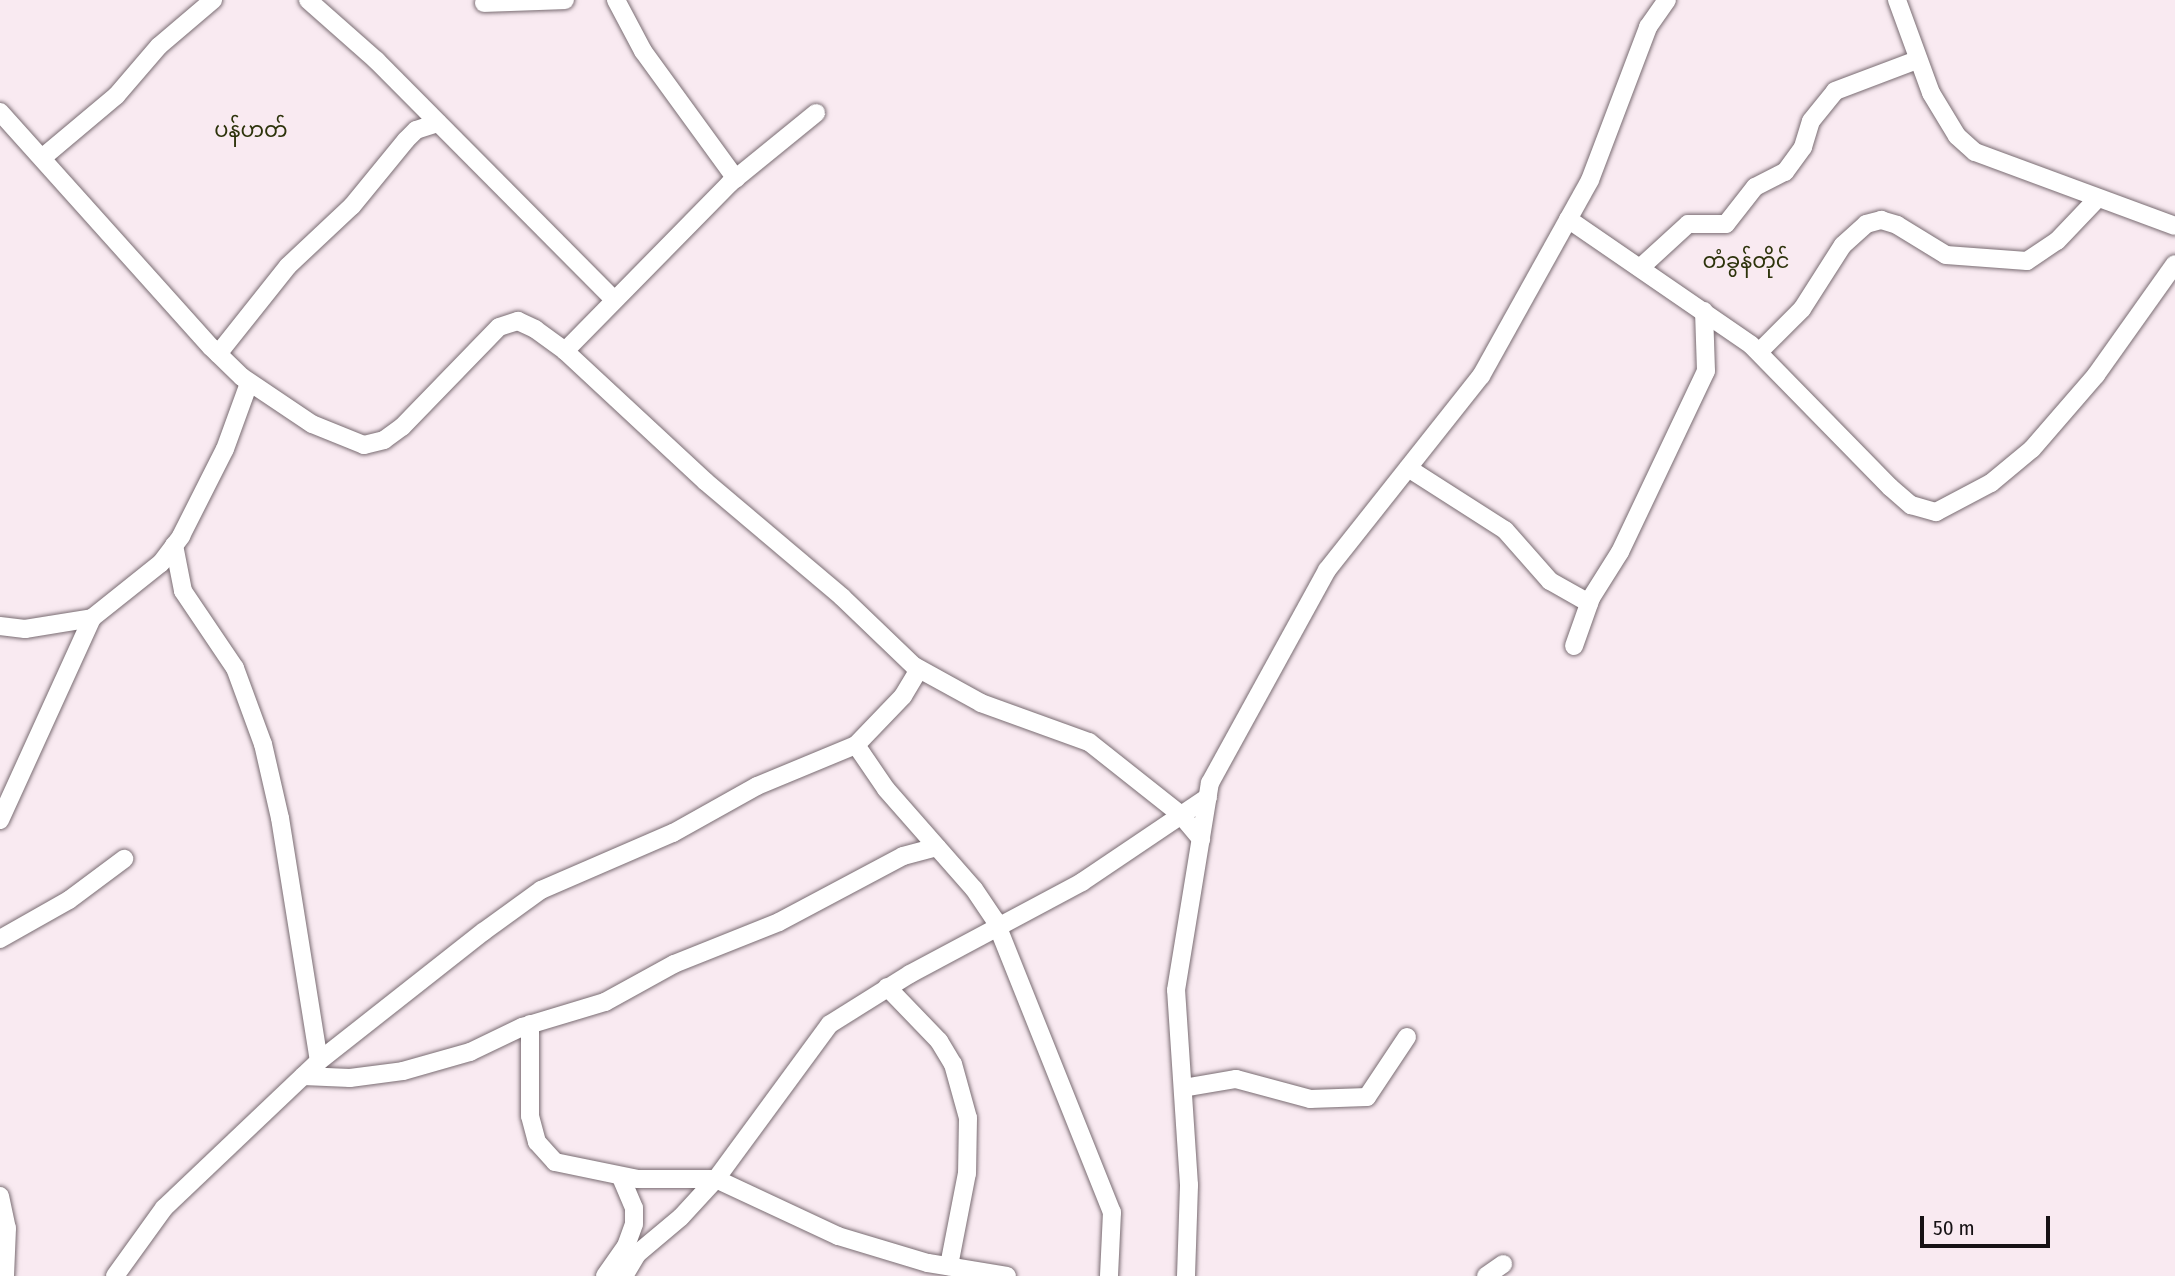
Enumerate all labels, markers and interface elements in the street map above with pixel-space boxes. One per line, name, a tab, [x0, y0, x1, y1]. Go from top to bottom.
district label: ပန်ဟတ်	[214, 117, 288, 143]
district label: တံခွန်တိုင်	[1702, 248, 1790, 274]
scale bar	[1923, 1202, 2052, 1246]
text: 50 m	[1933, 1215, 1975, 1241]

